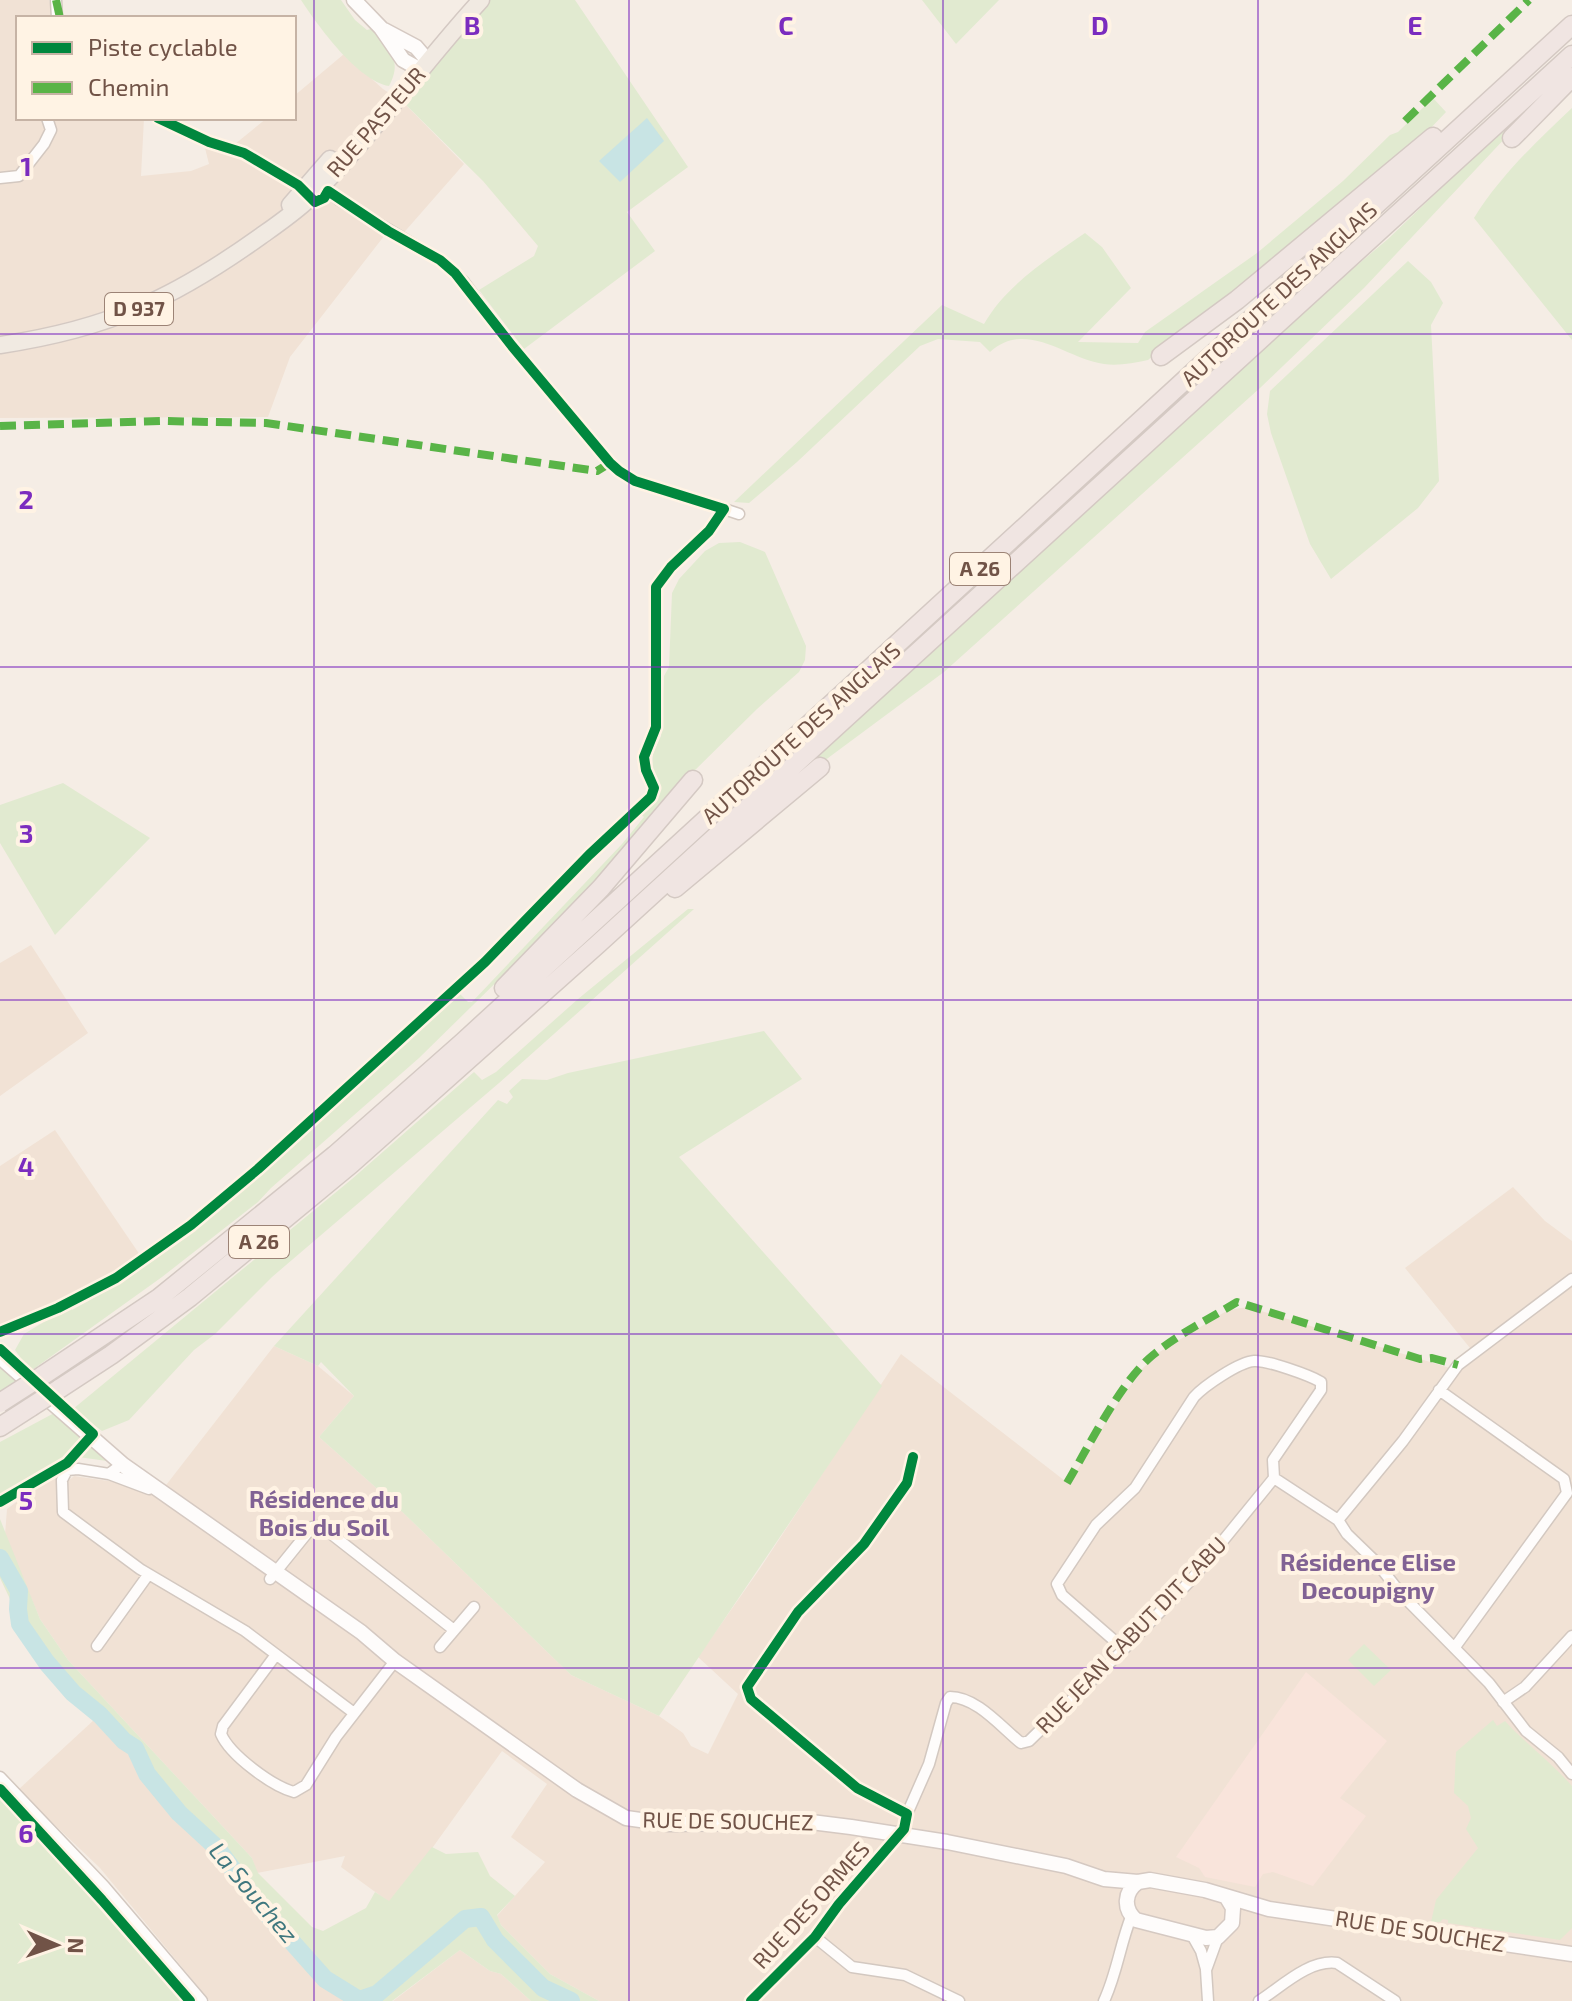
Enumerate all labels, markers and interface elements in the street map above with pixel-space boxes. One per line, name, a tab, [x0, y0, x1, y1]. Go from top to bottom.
text: B	[464, 9, 480, 40]
text: C	[778, 9, 794, 40]
text: D	[1091, 9, 1109, 40]
text: E	[1407, 9, 1423, 40]
legend	[16, 16, 296, 120]
text: Piste cyclable	[88, 32, 238, 61]
street label: RUE PASTEUR	[320, 61, 430, 182]
text: Chemin	[88, 72, 169, 101]
text: 1	[20, 150, 32, 181]
street label: AUTOROUTE DES ANGLAIS	[1175, 196, 1382, 391]
road number: D 937	[105, 293, 173, 325]
text: 2	[18, 483, 34, 514]
road number: A 26	[950, 553, 1010, 585]
street label: AUTOROUTE DES ANGLAIS	[696, 636, 905, 828]
text: 3	[19, 817, 33, 848]
text: 4	[18, 1150, 34, 1181]
road number: A 26	[229, 1226, 289, 1258]
text: 5	[19, 1484, 33, 1515]
district label: Résidence du Bois du Soil	[249, 1484, 399, 1541]
street label: RUE JEAN CABUT DIT CABU	[1030, 1531, 1231, 1738]
district label: Résidence Elise Decoupigny	[1280, 1547, 1456, 1604]
street label: RUE DE SOUCHEZ	[642, 1806, 814, 1834]
text: 6	[18, 1817, 34, 1848]
street label: RUE DES ORMES	[746, 1835, 874, 1973]
water label: La Souchez	[204, 1836, 305, 1948]
street label: RUE DE SOUCHEZ	[1334, 1904, 1507, 1956]
north arrow	[16, 1905, 96, 1985]
text: N	[64, 1937, 90, 1954]

